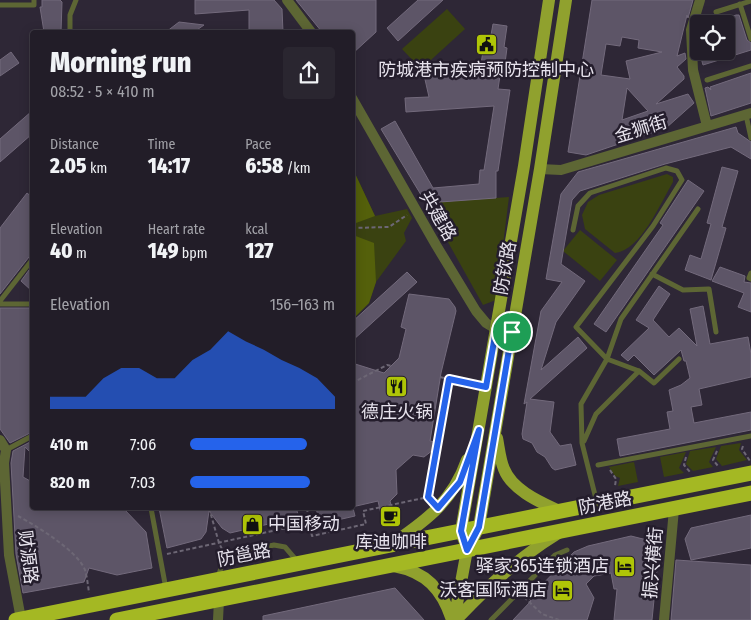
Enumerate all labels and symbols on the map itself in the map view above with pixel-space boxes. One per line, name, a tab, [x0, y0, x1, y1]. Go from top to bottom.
public building icon: 防城港市疾病预防控制中心	[474, 33, 498, 57]
place label: 防城港市疾病预防控制中心	[378, 59, 594, 81]
street label: 金狮街	[612, 111, 670, 147]
street label: 共建路	[415, 187, 461, 245]
street label: 防钦路	[489, 240, 521, 296]
pin	[491, 311, 533, 353]
restaurant icon: 德庄火锅	[385, 375, 409, 399]
place label: 德庄火锅	[361, 401, 433, 423]
street label: 防港路	[576, 487, 634, 519]
cafe icon: 库迪咖啡	[379, 505, 403, 529]
shop icon: 中国移动	[240, 512, 264, 536]
place label: 中国移动	[268, 513, 340, 535]
street label: 振兴横街	[639, 526, 667, 600]
street label: 财源路	[14, 529, 42, 585]
place label: 库迪咖啡	[355, 531, 427, 553]
street label: 防邕路	[215, 539, 273, 571]
hotel icon: 驿家365连锁酒店	[613, 554, 637, 578]
place label: 驿家365连锁酒店	[476, 555, 609, 577]
hotel icon: 沃客国际酒店	[551, 578, 575, 602]
place label: 沃客国际酒店	[439, 579, 547, 601]

